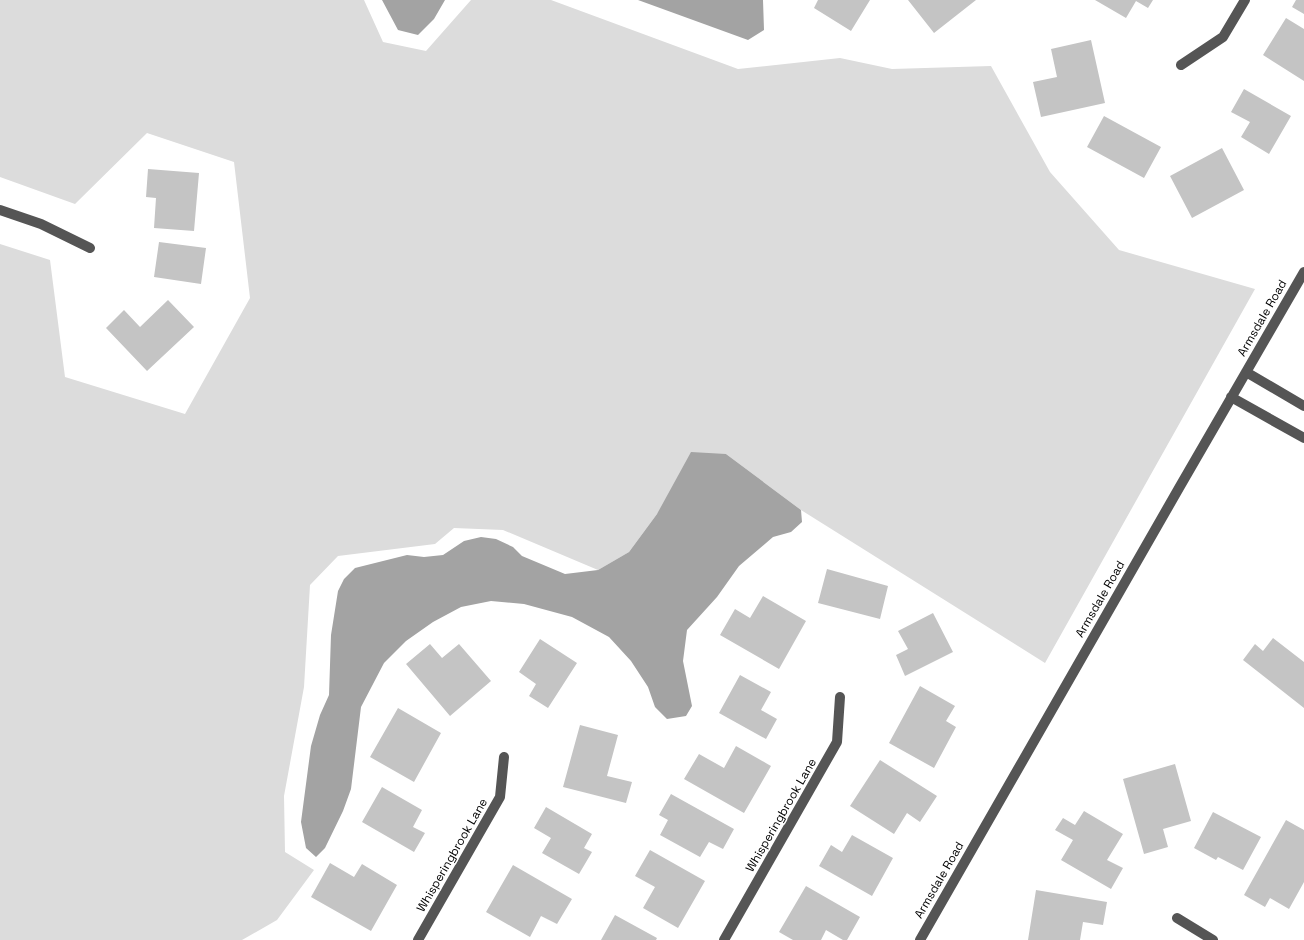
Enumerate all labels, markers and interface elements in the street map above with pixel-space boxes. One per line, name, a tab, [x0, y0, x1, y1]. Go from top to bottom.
street label: Armsdale Road	[1234, 277, 1290, 359]
street label: Armsdale Road	[1072, 558, 1128, 640]
street label: Whisperingbrook Lane	[742, 755, 820, 875]
street label: Whisperingbrook Lane	[413, 795, 491, 915]
street label: Armsdale Road	[911, 839, 967, 921]

